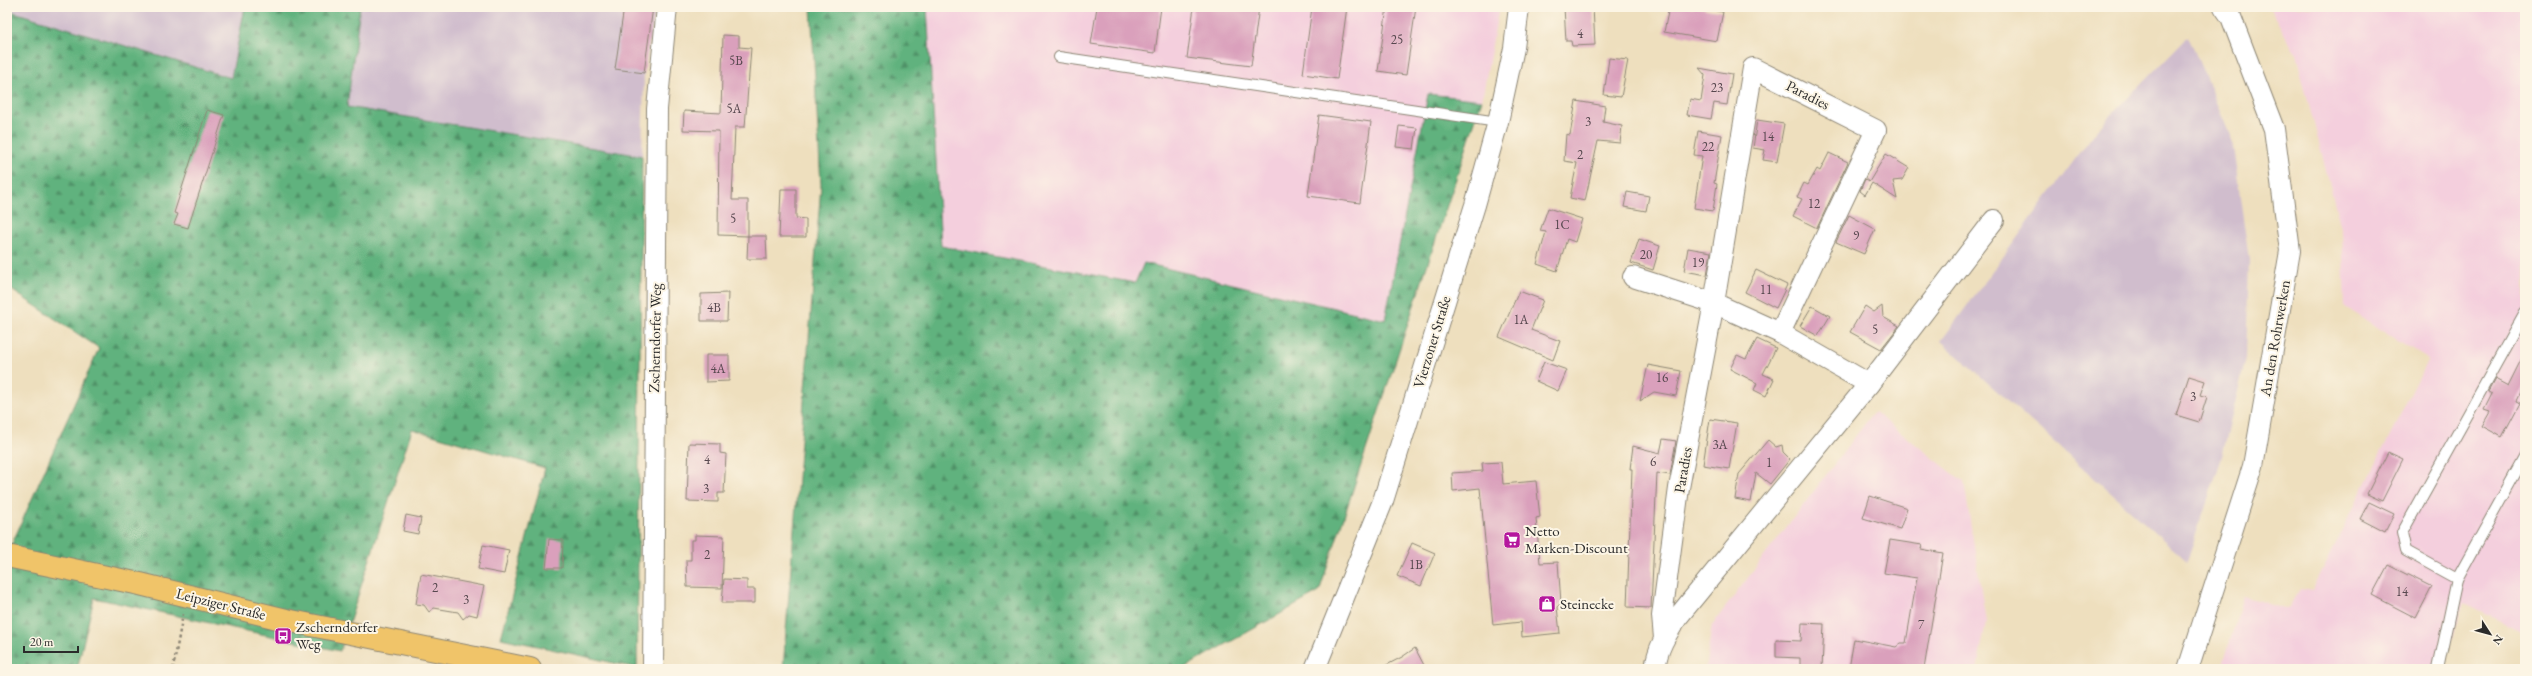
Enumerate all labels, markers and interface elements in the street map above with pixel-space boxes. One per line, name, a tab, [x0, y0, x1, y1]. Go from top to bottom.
house number: 4	[1577, 25, 1584, 42]
house number: 25	[1391, 31, 1403, 48]
house number: 5B	[729, 52, 743, 69]
street label: Paradies	[1783, 76, 1833, 114]
house number: 23	[1711, 79, 1723, 96]
house number: 5A	[726, 100, 743, 117]
house number: 3	[1585, 113, 1591, 130]
house number: 14	[1762, 128, 1775, 145]
house number: 22	[1702, 138, 1715, 155]
house number: 2	[1577, 146, 1584, 163]
house number: 12	[1808, 195, 1821, 212]
house number: 5	[730, 210, 736, 227]
house number: 1C	[1554, 216, 1570, 233]
house number: 9	[1853, 227, 1860, 244]
house number: 20	[1640, 246, 1652, 263]
house number: 19	[1692, 254, 1705, 271]
street label: An den Rohrwerken	[2255, 278, 2294, 399]
house number: 11	[1760, 281, 1772, 298]
street label: Zscherndorfer Weg	[644, 283, 665, 393]
street label: Vierzoner Straße	[1409, 293, 1455, 390]
house number: 4B	[707, 299, 721, 316]
house number: 1A	[1513, 311, 1530, 328]
house number: 5	[1872, 321, 1878, 338]
house number: 4A	[710, 360, 727, 377]
house number: 16	[1656, 369, 1668, 386]
house number: 3	[2190, 388, 2196, 405]
house number: 3A	[1712, 436, 1729, 453]
street label: Paradies	[1669, 445, 1696, 494]
house number: 4	[704, 451, 711, 468]
house number: 6	[1650, 453, 1656, 470]
house number: 1	[1766, 454, 1772, 471]
house number: 3	[703, 480, 709, 497]
place label: Netto Marken-Discount	[1525, 521, 1628, 557]
supermarket icon: Netto Marken-Discount	[1502, 530, 1522, 550]
house number: 2	[704, 546, 711, 563]
house number: 1B	[1409, 556, 1423, 573]
house number: 2	[432, 579, 439, 596]
street label: Leipziger Straße	[174, 583, 268, 624]
house number: 14	[2396, 583, 2409, 600]
house number: 3	[463, 591, 469, 608]
shop icon: Steinecke	[1537, 594, 1557, 614]
place label: Steinecke	[1560, 594, 1614, 613]
north arrow	[2470, 614, 2510, 654]
house number: 7	[1918, 616, 1925, 633]
place label: Zscherndorfer Weg	[296, 617, 378, 653]
bus stop icon: Zscherndorfer Weg	[273, 626, 293, 646]
scale bar	[24, 628, 78, 654]
text: N	[2490, 632, 2506, 648]
text: 20 m	[30, 634, 54, 650]

